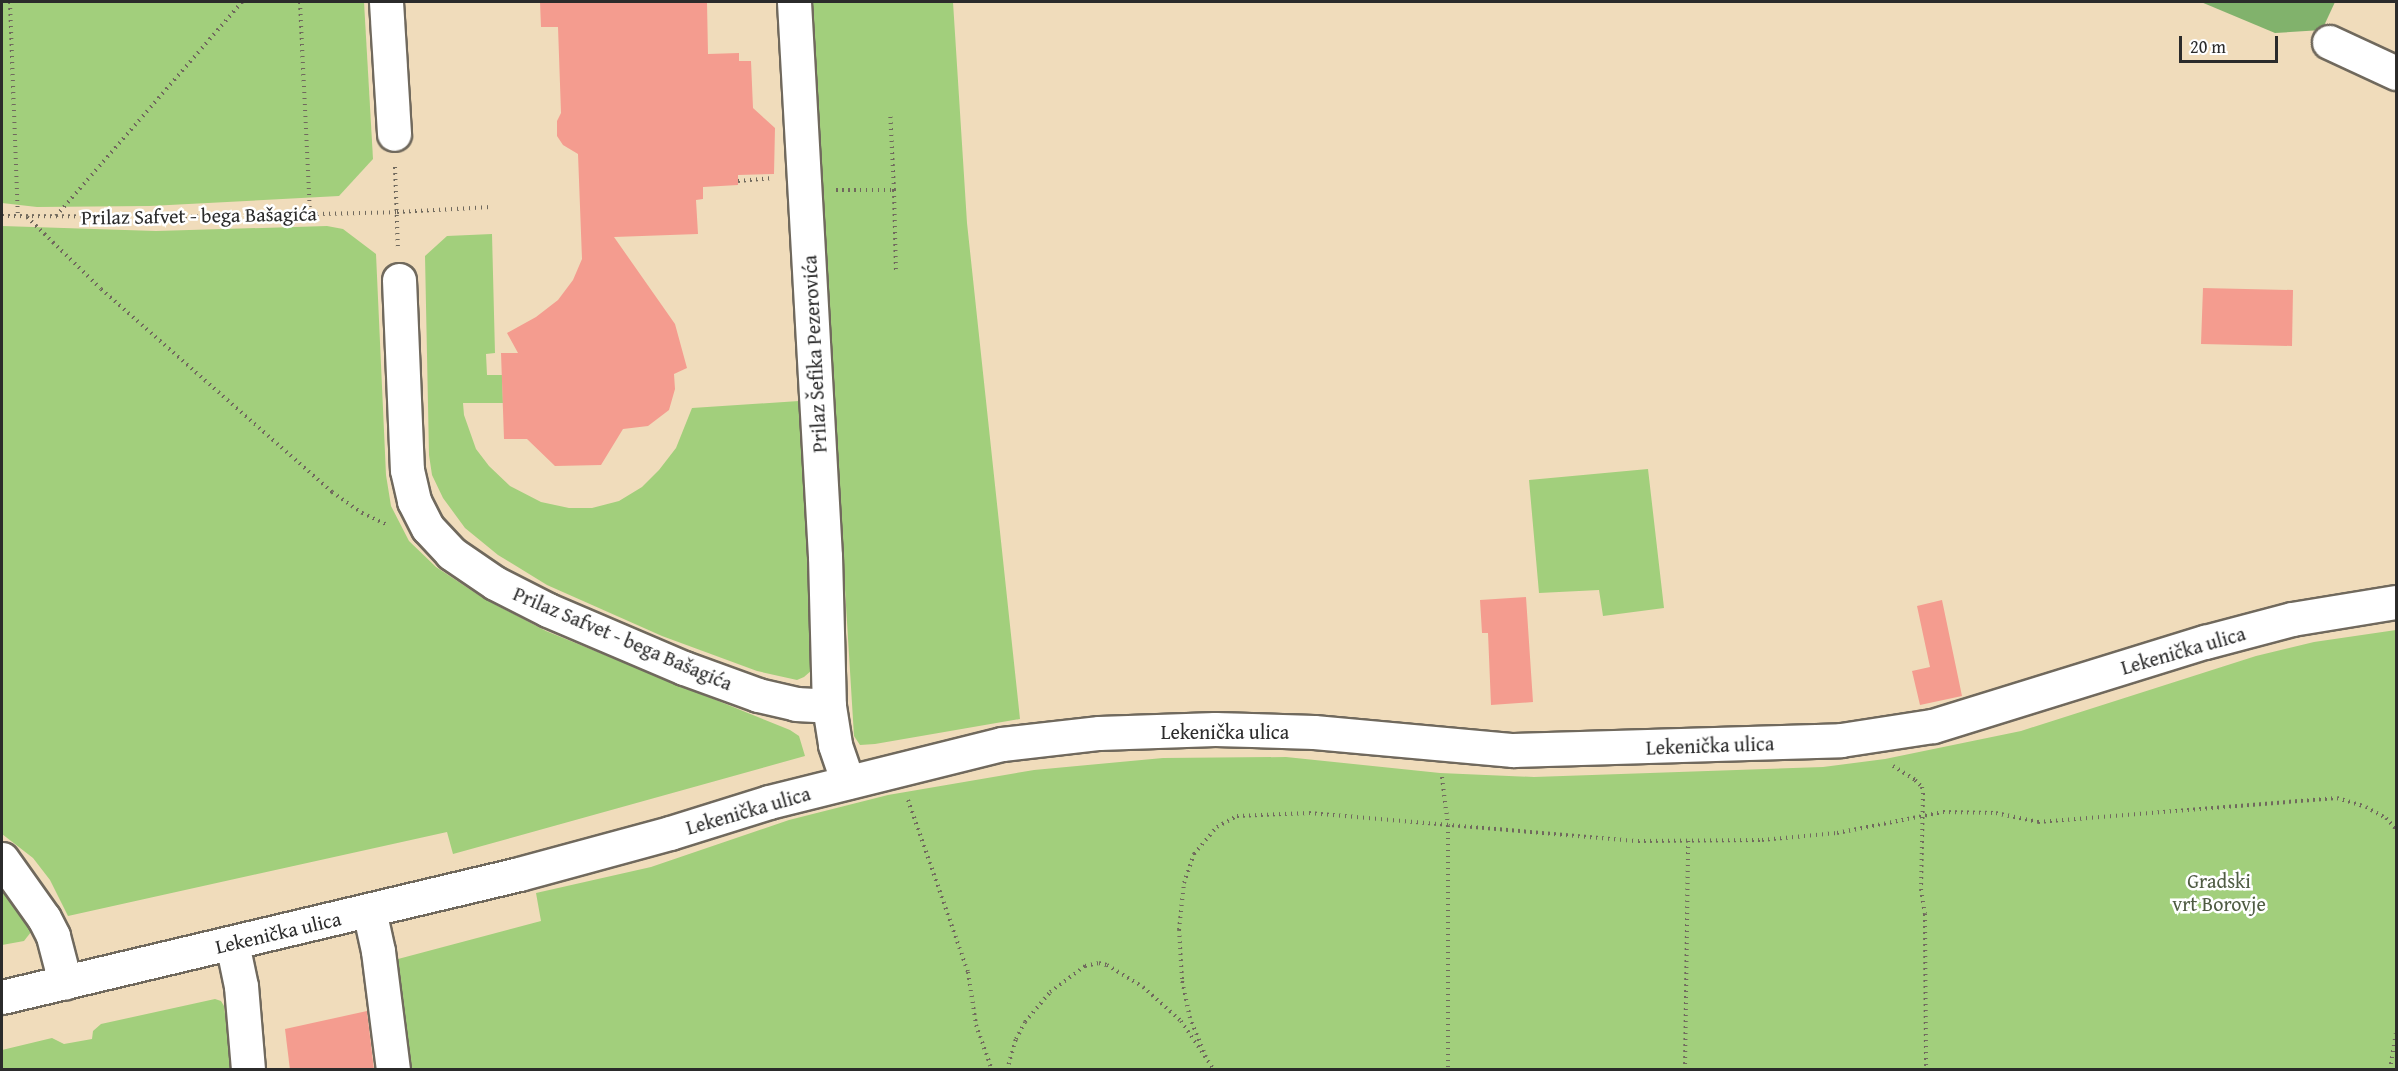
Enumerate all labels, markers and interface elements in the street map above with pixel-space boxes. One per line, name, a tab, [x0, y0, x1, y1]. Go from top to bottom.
scale bar	[2182, 24, 2281, 62]
text: 20 m	[2190, 33, 2226, 60]
street label: Prilaz Safvet - bega Bašagića	[81, 201, 317, 229]
street label: Prilaz Šefika Pezerovića	[797, 255, 831, 453]
street label: Prilaz Safvet - bega Bašagića	[510, 581, 736, 695]
street label: Lekenička ulica	[2118, 621, 2248, 679]
street label: Lekenička ulica	[1161, 719, 1289, 743]
street label: Lekenička ulica	[1645, 731, 1775, 759]
street label: Lekenička ulica	[683, 781, 813, 839]
park label: Gradski vrt Borovje	[2172, 869, 2266, 916]
street label: Lekenička ulica	[213, 906, 343, 958]

